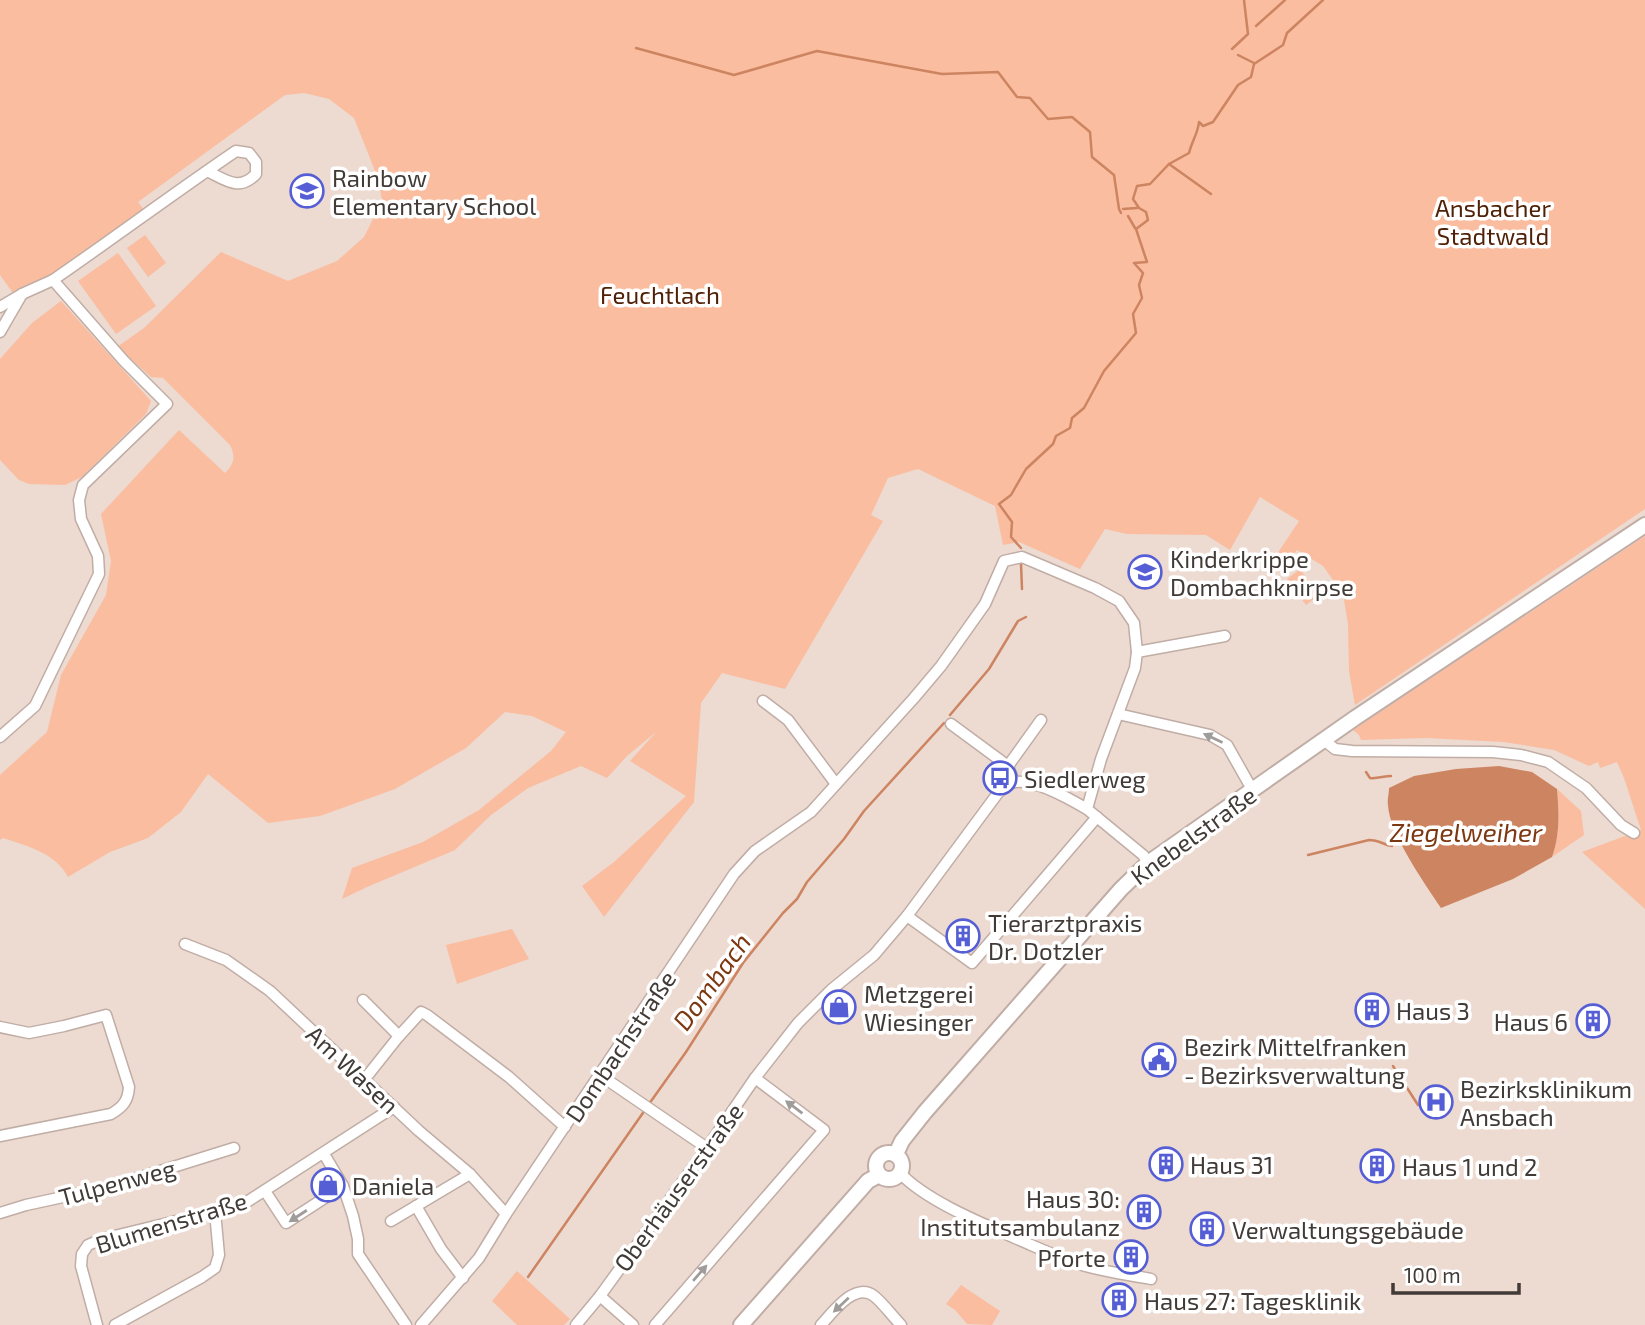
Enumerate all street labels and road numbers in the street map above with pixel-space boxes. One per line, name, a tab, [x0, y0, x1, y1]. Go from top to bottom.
street label: Knebelstraße	[1125, 780, 1261, 890]
street label: Dombachstraße	[559, 965, 681, 1127]
street label: Am Wasen	[301, 1019, 405, 1119]
street label: Oberhäuserstraße	[607, 1097, 749, 1277]
street label: Tulpenweg	[56, 1153, 178, 1211]
street label: Blumenstraße	[92, 1185, 250, 1259]

